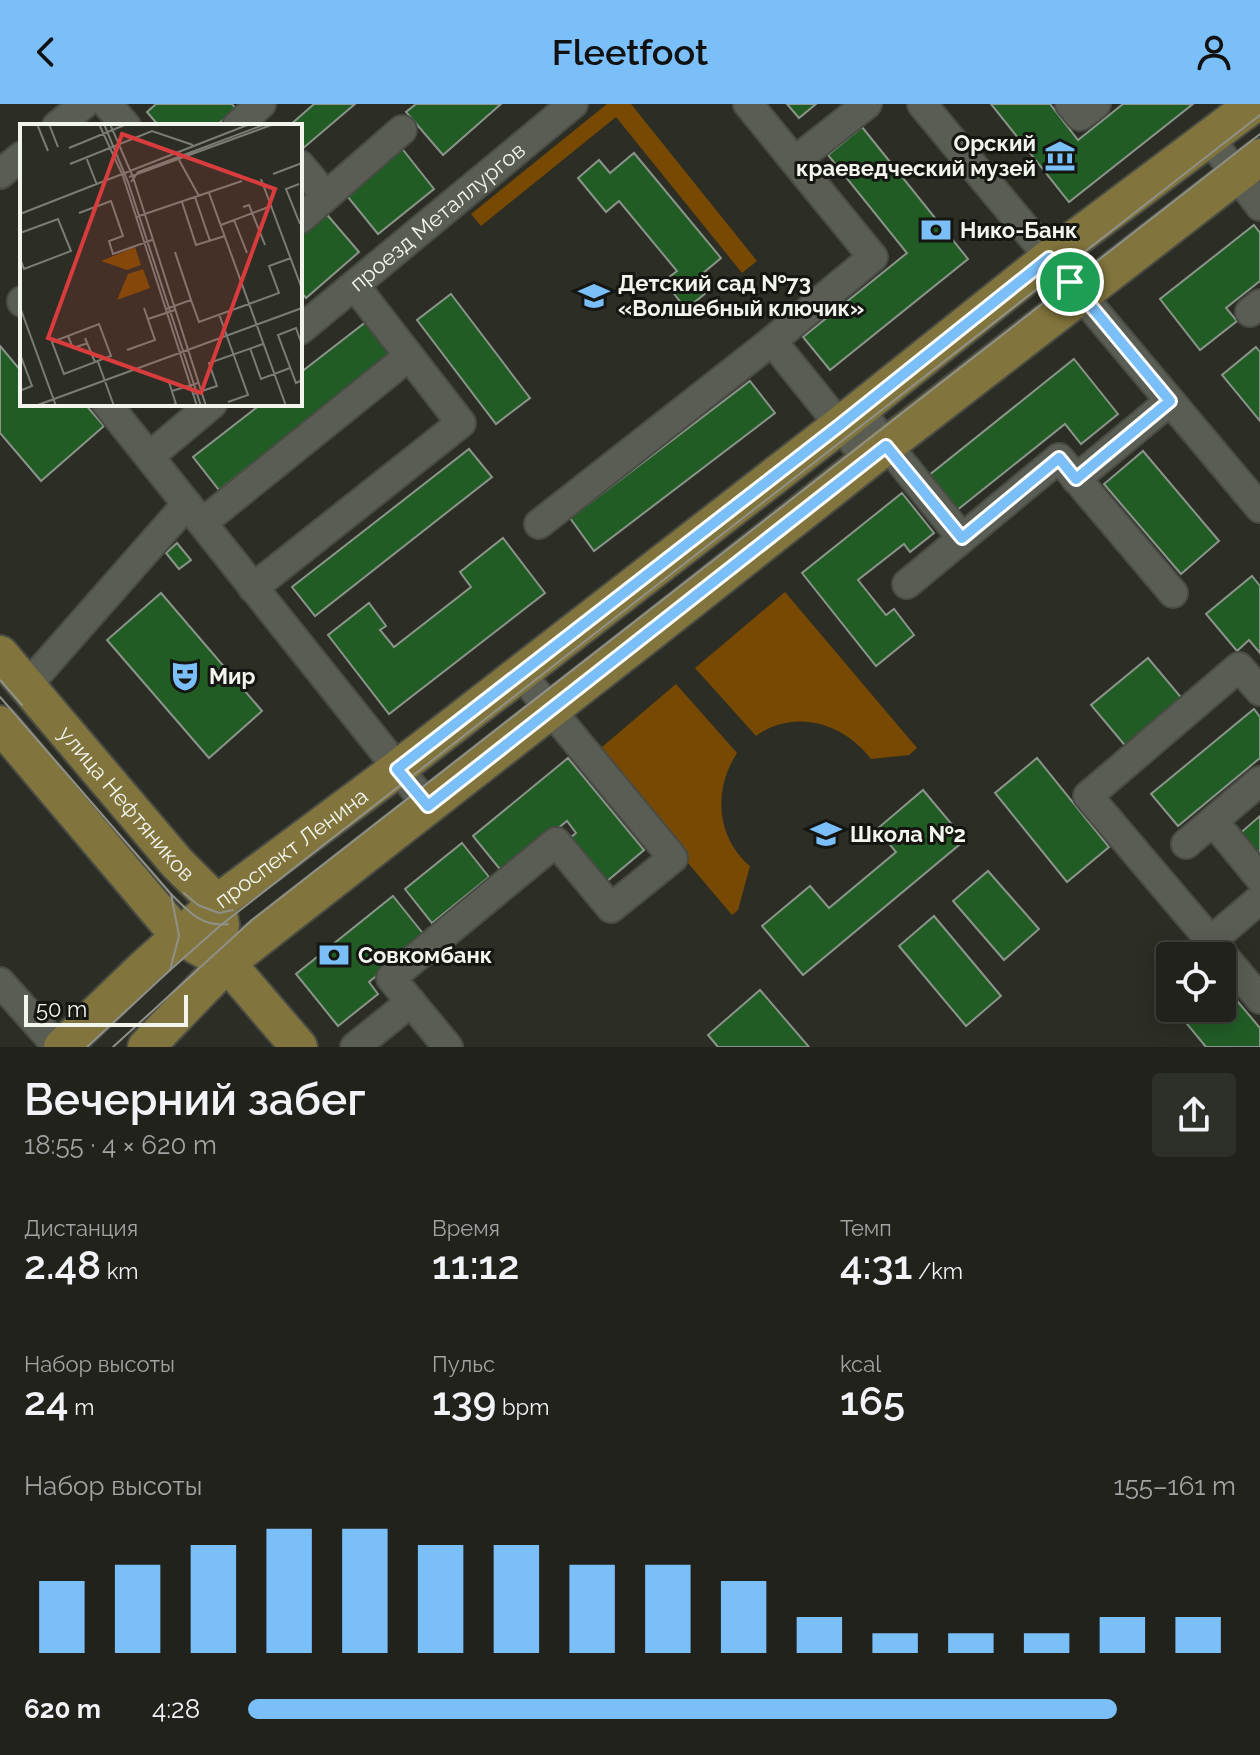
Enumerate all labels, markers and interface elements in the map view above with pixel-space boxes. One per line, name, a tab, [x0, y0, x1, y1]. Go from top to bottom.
icon: back	[24, 30, 68, 74]
icon: person	[1192, 30, 1236, 74]
text: Fleetfoot	[552, 31, 708, 73]
inset map	[20, 124, 302, 406]
place label: Орский краеведческий музей	[796, 130, 1036, 181]
street label: проезд Металлургов	[344, 137, 530, 296]
museum icon: Орский краеведческий музей	[1043, 139, 1077, 173]
bank icon: Нико-Банк	[919, 213, 953, 247]
place label: Нико-Банк	[960, 217, 1078, 243]
pin	[1036, 248, 1104, 316]
icon: arrive	[1048, 260, 1092, 304]
place label: Детский сад №73 «Волшебный ключик»	[618, 270, 864, 321]
school or university icon: Детский сад №73 «Волшебный ключик»	[577, 279, 611, 313]
theatre icon: Мир	[168, 659, 202, 693]
place label: Мир	[209, 663, 256, 689]
street label: улица Нефтяников	[54, 721, 200, 886]
street label: проспект Ленина	[210, 782, 373, 913]
school or university icon: Школа №2	[809, 817, 843, 851]
place label: Школа №2	[850, 821, 966, 847]
bank icon: Совкомбанк	[317, 938, 351, 972]
place label: Совкомбанк	[358, 942, 493, 968]
map controls	[1156, 942, 1236, 1022]
button: locate	[1156, 942, 1236, 1022]
scale bar	[24, 991, 188, 1027]
text: 50 m	[36, 996, 87, 1022]
button: share	[1152, 1073, 1236, 1157]
text: Вечерний забег	[24, 1074, 366, 1125]
text: 18:55 · 4 × 620 m	[24, 1130, 217, 1160]
text: Дистанция	[24, 1215, 138, 1241]
text: Время	[432, 1215, 500, 1241]
text: Темп	[840, 1215, 892, 1241]
text: 2.48	[24, 1241, 101, 1288]
text: 11:12	[432, 1241, 519, 1288]
text: 4:31	[840, 1241, 912, 1288]
text: km	[101, 1258, 139, 1284]
text: /km	[912, 1258, 963, 1284]
text: Набор высоты	[24, 1351, 175, 1377]
text: Пульс	[432, 1351, 495, 1377]
text: kcal	[840, 1351, 881, 1377]
text: 24	[24, 1377, 69, 1424]
text: 139	[432, 1377, 496, 1424]
text: 165	[840, 1377, 905, 1424]
text: m	[69, 1394, 94, 1420]
text: bpm	[496, 1394, 549, 1420]
text: Набор высоты	[24, 1471, 202, 1501]
text: 155–161 m	[1114, 1471, 1236, 1501]
text: 620 m	[24, 1694, 101, 1724]
text: 4:28	[152, 1694, 200, 1724]

